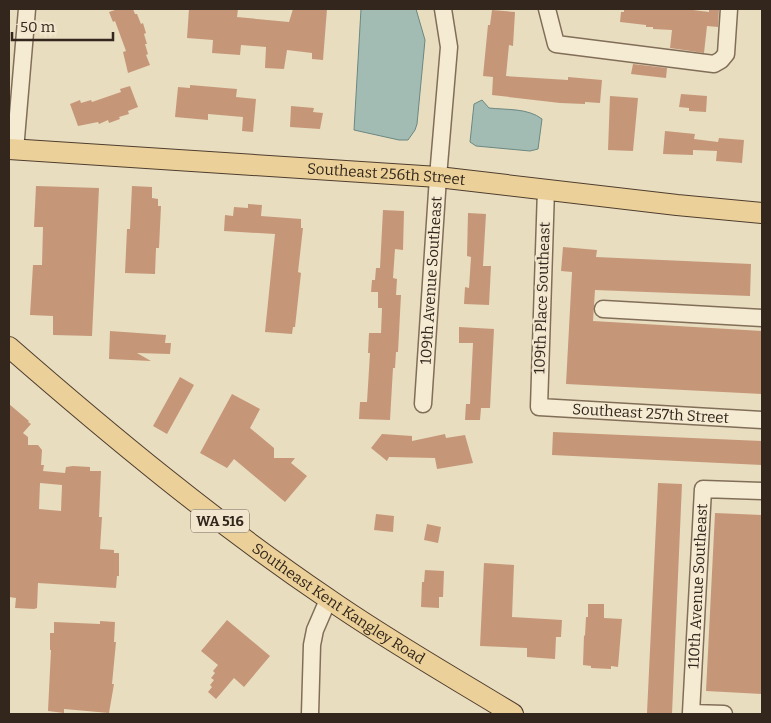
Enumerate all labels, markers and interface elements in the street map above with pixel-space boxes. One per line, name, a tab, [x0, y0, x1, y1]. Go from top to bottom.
scale bar	[12, 10, 114, 42]
text: 50 m	[20, 18, 56, 36]
street label: Southeast 256th Street	[307, 159, 467, 189]
street label: 109th Avenue Southeast	[417, 195, 446, 365]
street label: 109th Place Southeast	[530, 221, 554, 374]
street label: Southeast 257th Street	[572, 400, 730, 427]
street label: 110th Avenue Southeast	[684, 502, 711, 669]
road number: WA 516	[191, 510, 249, 532]
street label: Southeast Kent Kangley Road	[249, 539, 428, 668]

